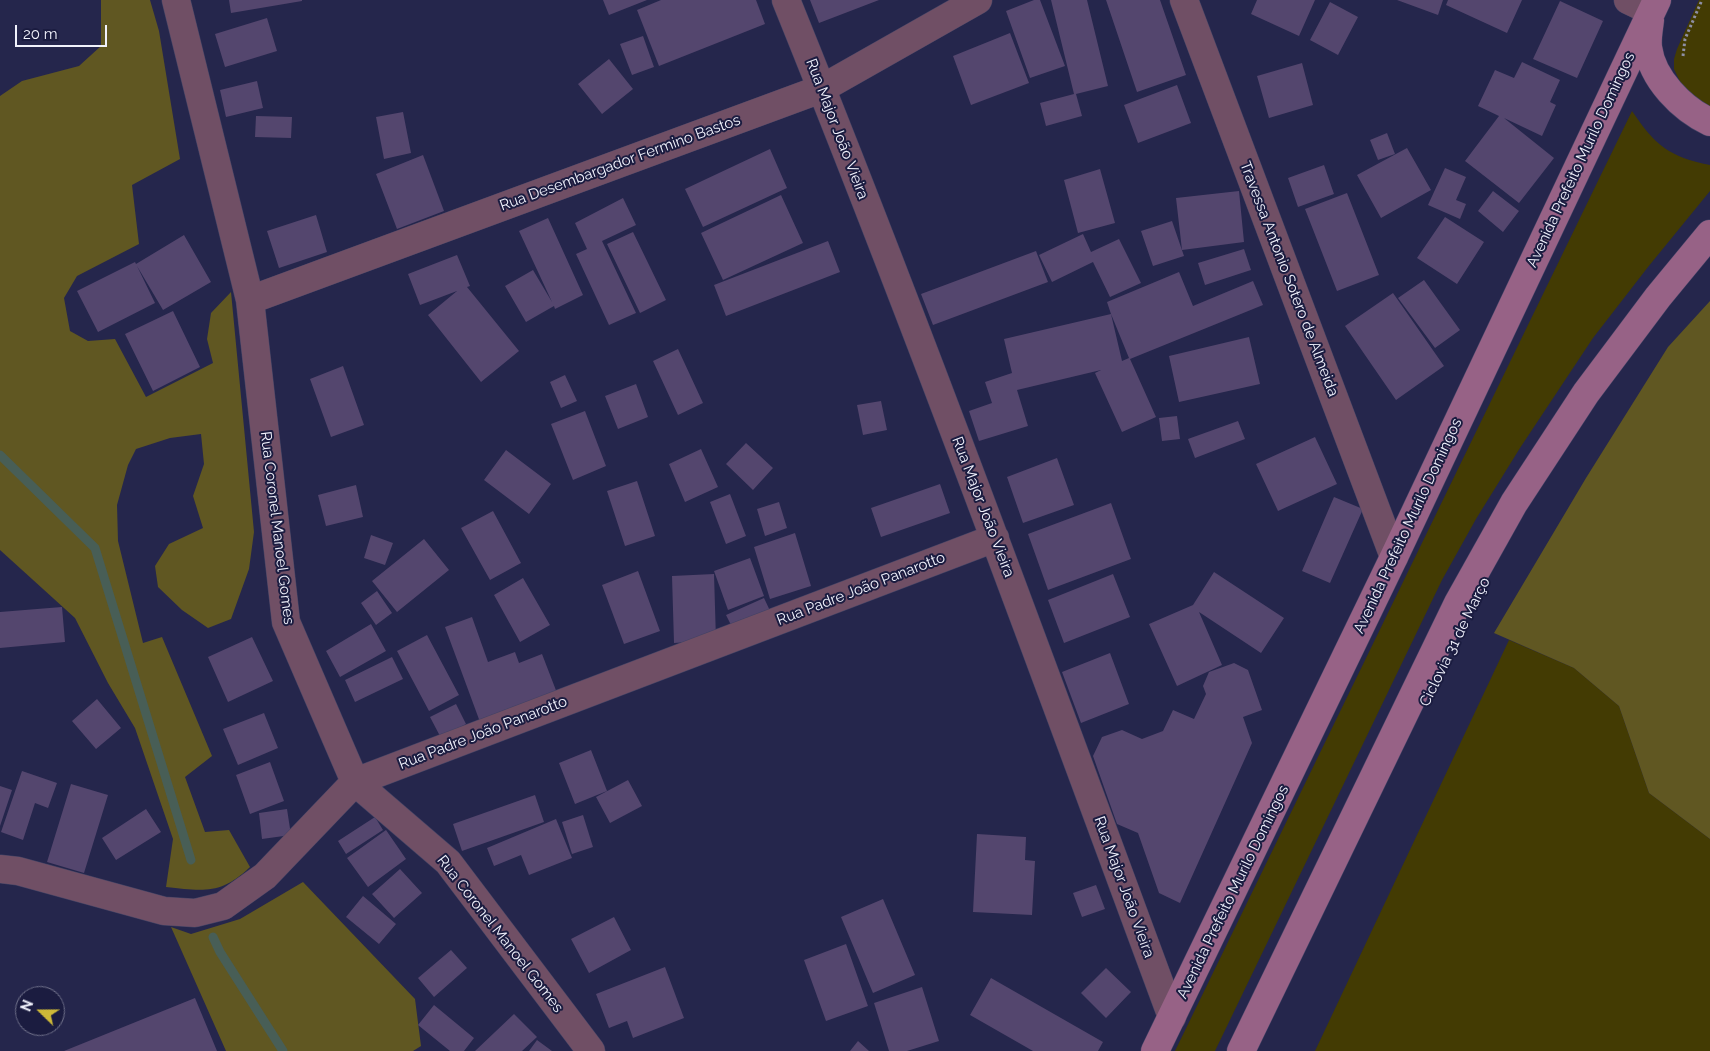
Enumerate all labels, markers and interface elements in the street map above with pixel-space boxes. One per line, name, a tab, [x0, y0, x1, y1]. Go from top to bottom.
scale bar	[18, 15, 110, 47]
text: 20 m	[23, 25, 58, 43]
street label: Avenida Prefeito Murilo Domingos	[1523, 50, 1639, 270]
street label: Rua Major João Vieira	[802, 56, 872, 202]
street label: Rua Desembargador Fermino Bastos	[497, 111, 743, 215]
street label: Travessa Antonio Sotero de Almeida	[1236, 159, 1342, 399]
street label: Avenida Prefeito Murilo Domingos	[1350, 416, 1466, 636]
street label: Rua Coronel Manoel Gomes	[256, 430, 298, 626]
street label: Rua Major João Vieira	[948, 434, 1018, 580]
street label: Rua Padre João Panarotto	[774, 549, 948, 629]
street label: Ciclovia 31 de Março	[1416, 575, 1494, 709]
street label: Rua Padre João Panarotto	[396, 693, 570, 773]
street label: Avenida Prefeito Murilo Domingos	[1173, 782, 1293, 1002]
street label: Rua Major João Vieira	[1090, 814, 1158, 960]
street label: Rua Coronel Manoel Gomes	[433, 852, 567, 1016]
north arrow	[15, 986, 65, 1036]
text: N	[18, 998, 36, 1014]

